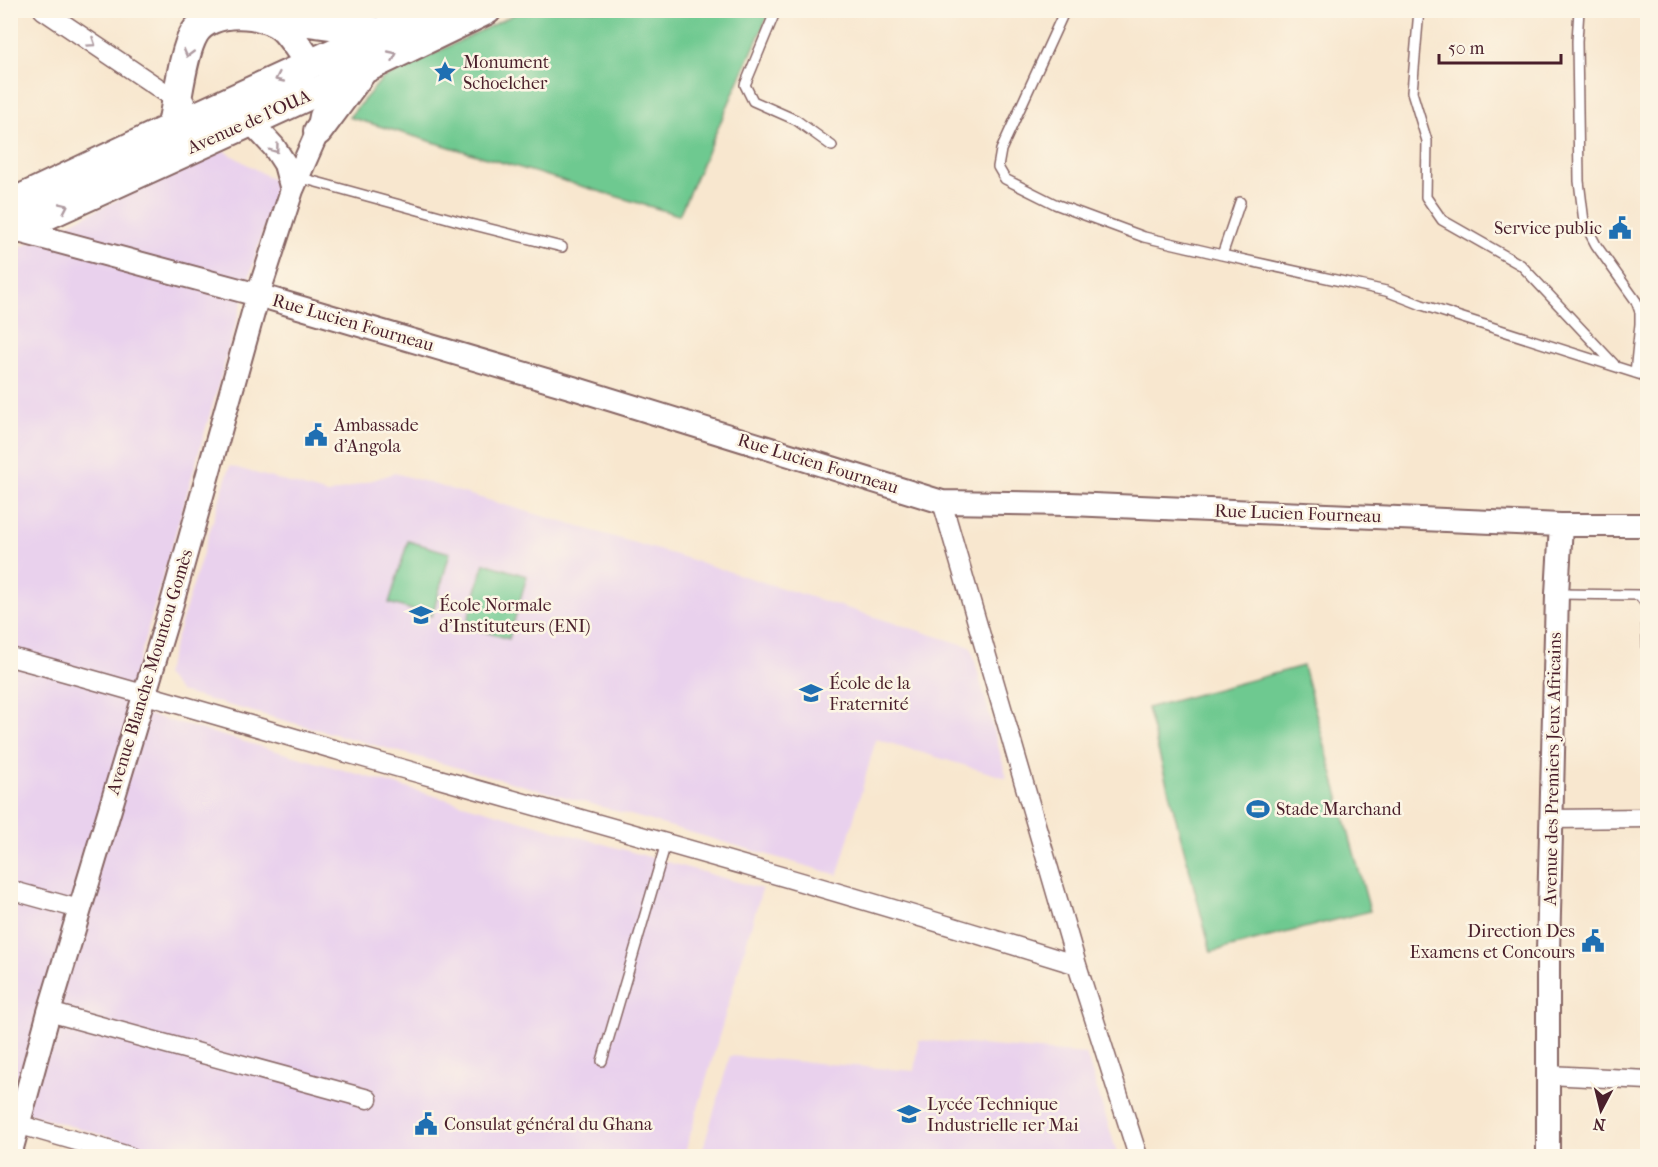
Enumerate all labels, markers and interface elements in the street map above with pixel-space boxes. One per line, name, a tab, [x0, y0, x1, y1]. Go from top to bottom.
scale bar	[1439, 27, 1560, 65]
one-way arrow	[85, 36, 96, 47]
text: 50 m	[1448, 38, 1485, 59]
one-way arrow	[183, 47, 195, 58]
one-way arrow	[387, 51, 398, 63]
place label: Monument Schoelcher	[463, 52, 550, 94]
place icon: Monument Schoelcher	[432, 59, 458, 85]
one-way arrow	[274, 71, 285, 83]
street label: Avenue de l'OUA	[183, 85, 314, 159]
one-way arrow	[268, 143, 279, 154]
one-way arrow	[57, 203, 68, 215]
public building icon: Service public	[1607, 215, 1633, 241]
place label: Service public	[1494, 218, 1602, 239]
street label: Rue Lucien Fourneau	[270, 290, 436, 356]
place label: Ambassade d'Angola	[333, 415, 419, 457]
public building icon: Ambassade d'Angola	[303, 422, 329, 448]
street label: Rue Lucien Fourneau	[735, 430, 901, 498]
street label: Rue Lucien Fourneau	[1214, 501, 1382, 527]
street label: Avenue Blanche Mountou Gomès	[102, 546, 197, 798]
place label: École Normale d'Instituteurs (ENI)	[439, 594, 591, 637]
school or university icon: École Normale d'Instituteurs (ENI)	[408, 602, 434, 628]
street label: Avenue des Premiers Jeux Africains	[1540, 632, 1566, 907]
place label: École de la Fraternité	[829, 672, 911, 715]
school or university icon: École de la Fraternité	[798, 680, 824, 706]
sports icon: Stade Marchand	[1245, 796, 1271, 822]
place label: Stade Marchand	[1276, 799, 1402, 820]
place label: Direction Des Examens et Concours	[1409, 921, 1575, 963]
public building icon: Direction Des Examens et Concours	[1580, 928, 1606, 954]
north arrow	[1571, 1080, 1631, 1140]
place label: Lycée Technique Industrielle 1er Mai	[927, 1094, 1079, 1136]
school or university icon: Lycée Technique Industrielle 1er Mai	[896, 1101, 922, 1127]
public building icon: Consulat général du Ghana	[413, 1111, 439, 1137]
place label: Consulat général du Ghana	[444, 1114, 653, 1135]
text: N	[1591, 1114, 1606, 1135]

